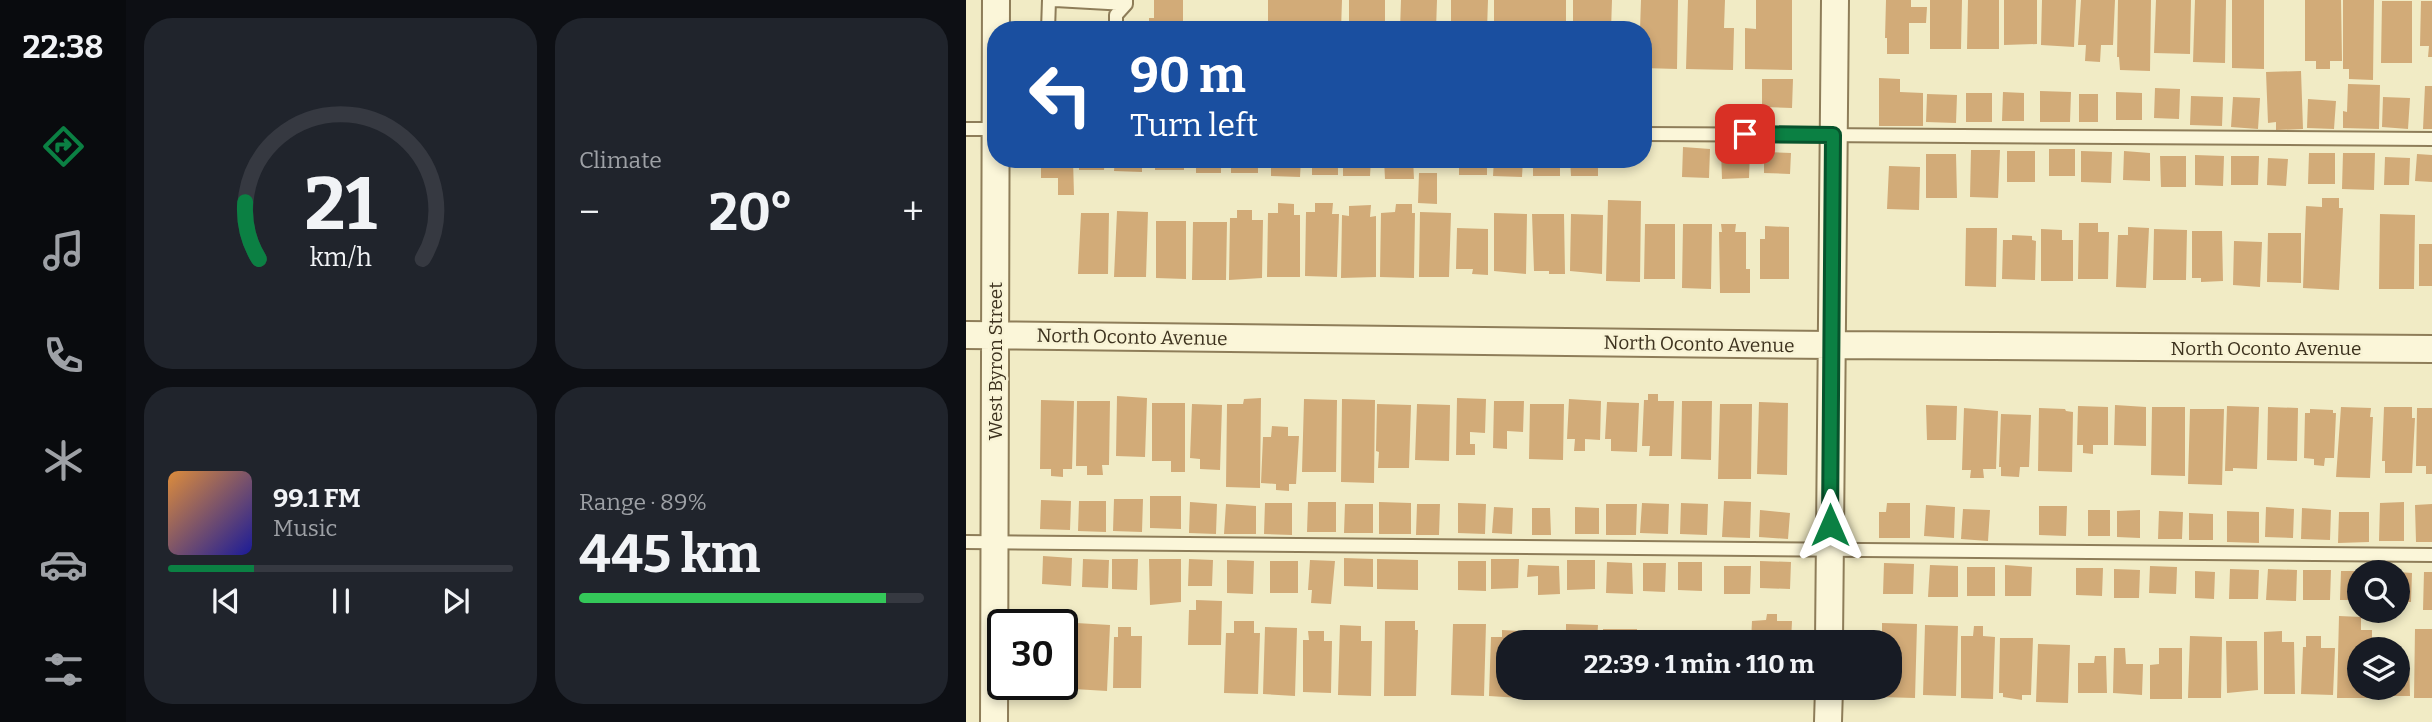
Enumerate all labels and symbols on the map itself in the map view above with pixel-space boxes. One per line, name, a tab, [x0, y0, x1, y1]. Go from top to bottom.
pin	[1715, 104, 1775, 164]
street label: West Byron Street	[984, 282, 1007, 440]
street label: North Oconto Avenue	[1036, 324, 1228, 350]
street label: North Oconto Avenue	[1603, 331, 1795, 357]
street label: North Oconto Avenue	[2171, 337, 2361, 360]
position arrow	[1793, 488, 1867, 562]
speed limit sign: 30	[987, 609, 1078, 700]

